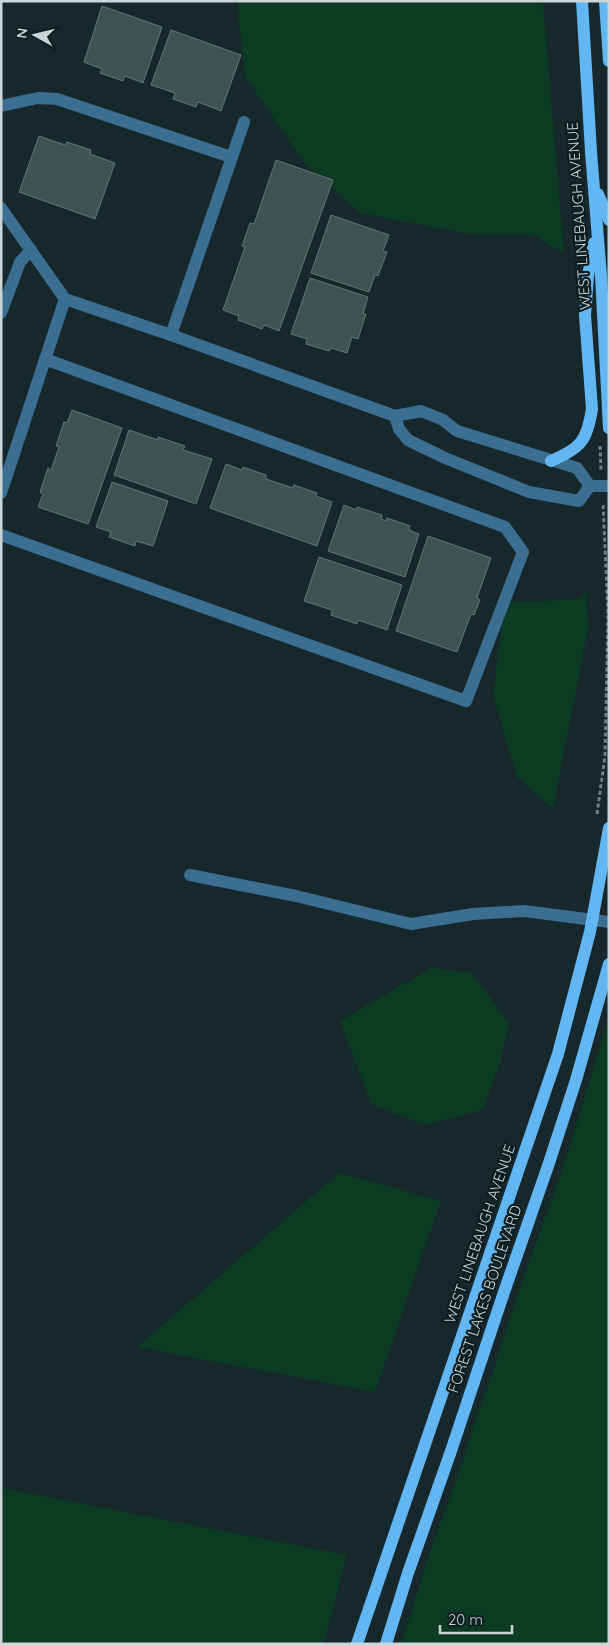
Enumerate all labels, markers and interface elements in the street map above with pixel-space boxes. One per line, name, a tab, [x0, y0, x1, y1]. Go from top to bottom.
north arrow	[10, 10, 60, 60]
text: N	[12, 27, 32, 40]
street label: WEST LINEBAUGH AVENUE	[562, 122, 595, 310]
street label: WEST LINEBAUGH AVENUE	[440, 1142, 519, 1326]
street label: FOREST LAKES BOULEVARD	[443, 1202, 526, 1395]
scale bar	[440, 1602, 512, 1634]
text: 20 m	[448, 1610, 483, 1629]

